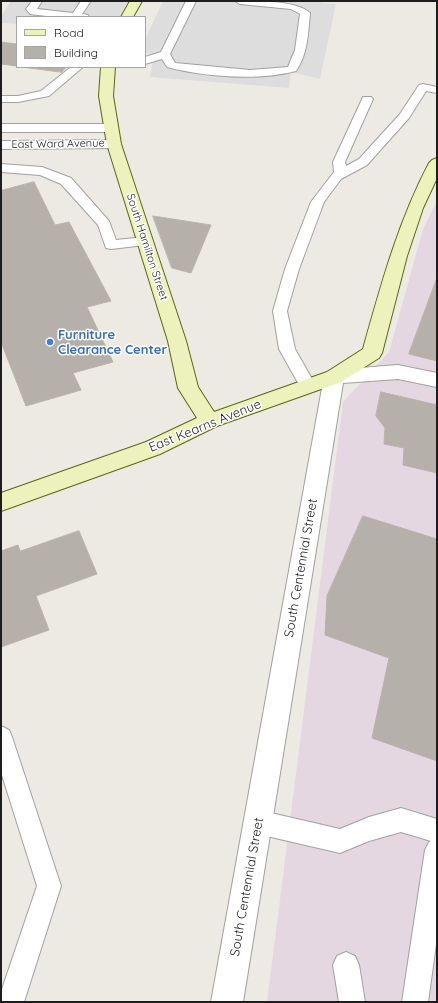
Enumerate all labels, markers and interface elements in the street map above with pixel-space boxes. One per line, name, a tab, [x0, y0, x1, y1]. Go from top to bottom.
legend	[16, 16, 146, 68]
text: Road	[54, 25, 84, 40]
text: Building	[54, 45, 98, 60]
street label: East Ward Avenue	[11, 137, 105, 151]
street label: South Hamilton Street	[124, 192, 170, 302]
place label: Furniture Clearance Center	[58, 327, 167, 358]
marker: Furniture Clearance Center	[45, 337, 55, 347]
street label: East Kearns Avenue	[147, 396, 263, 456]
street label: South Centennial Street	[281, 497, 321, 639]
street label: South Centennial Street	[227, 816, 267, 958]

